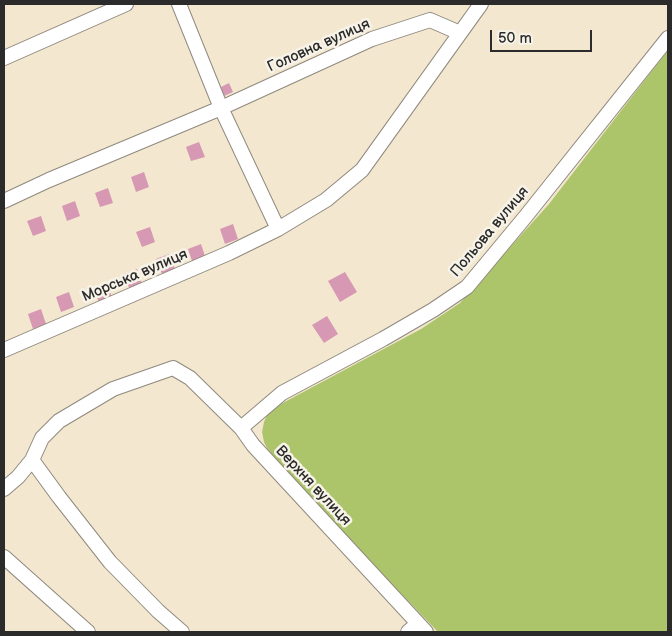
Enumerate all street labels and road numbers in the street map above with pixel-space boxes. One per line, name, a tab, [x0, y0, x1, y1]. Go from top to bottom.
street label: Головна вулиця	[265, 15, 373, 77]
street label: Польова вулиця	[447, 183, 533, 281]
street label: Морська вулиця	[79, 246, 191, 306]
street label: Верхня вулиця	[271, 442, 355, 530]

